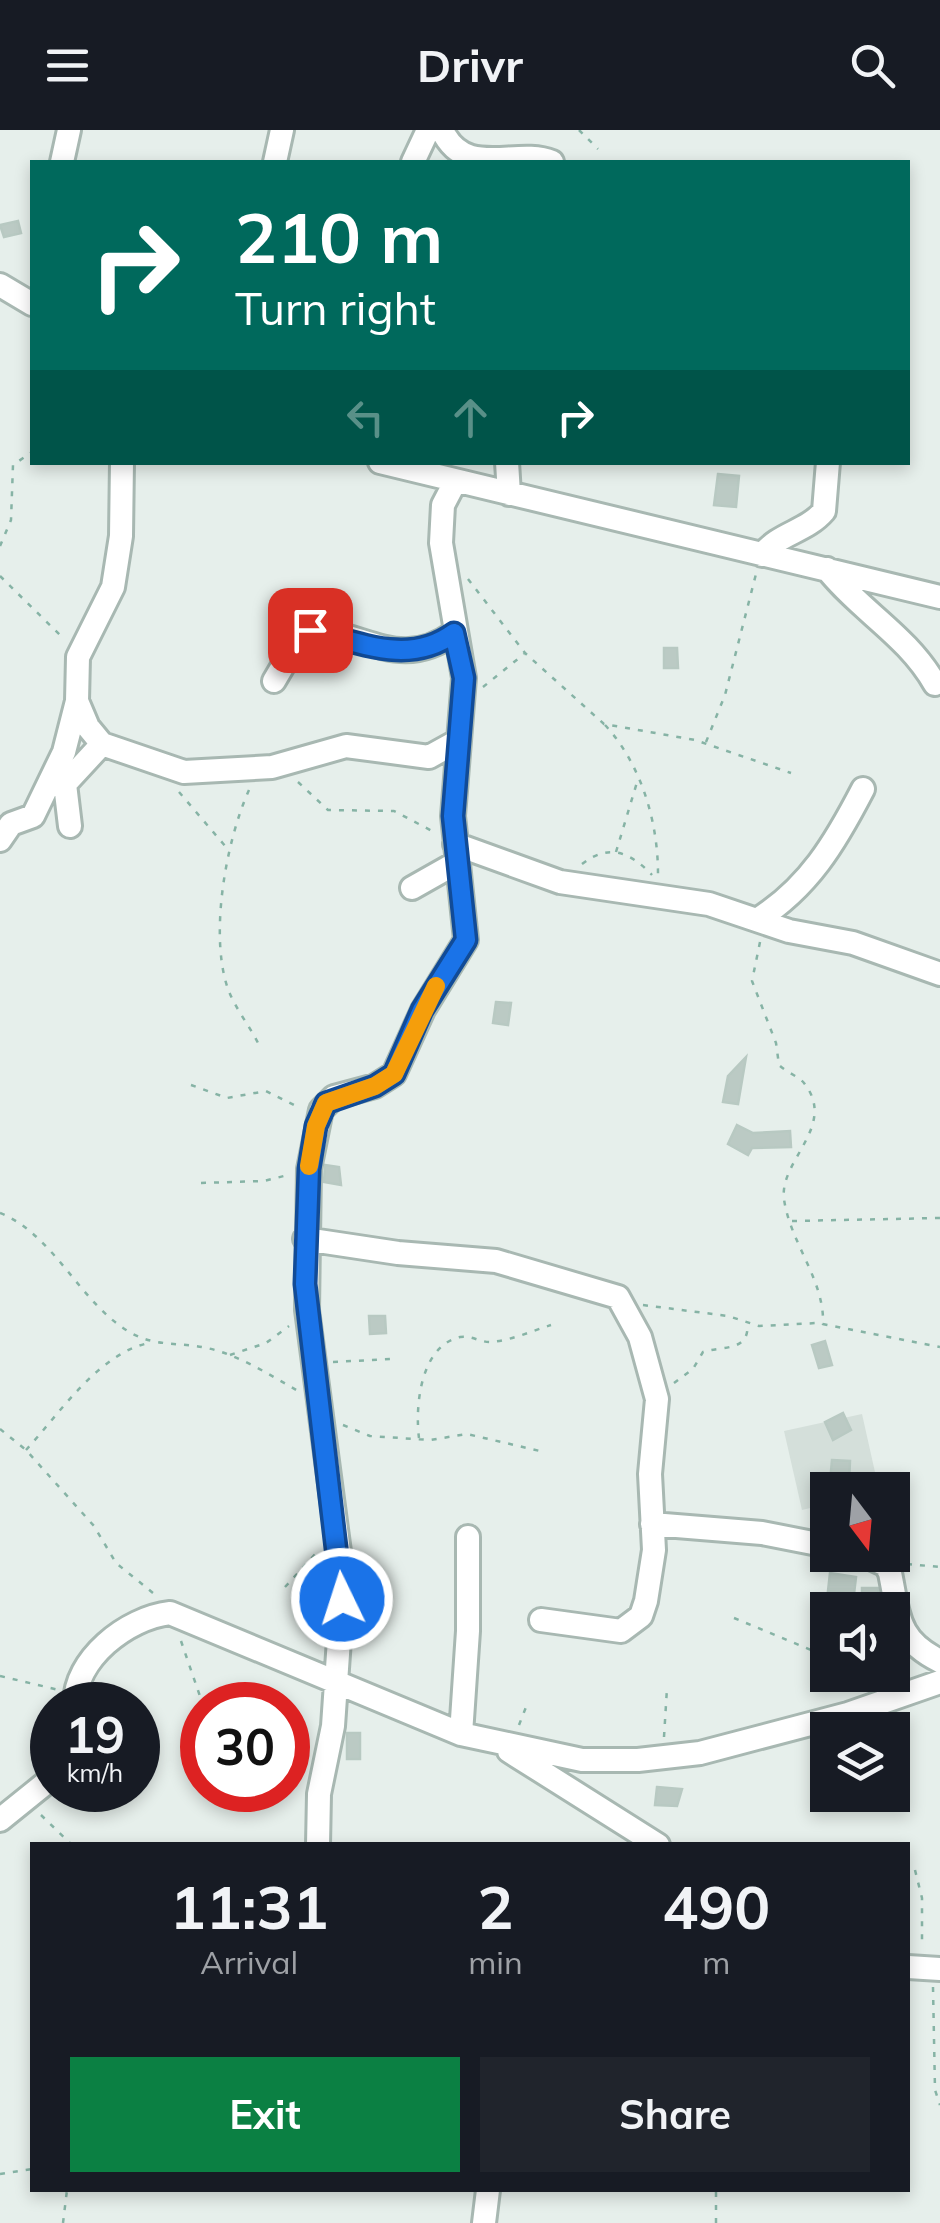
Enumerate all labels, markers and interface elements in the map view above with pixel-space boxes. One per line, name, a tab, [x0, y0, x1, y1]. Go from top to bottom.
text: Drivr	[417, 37, 523, 93]
icon: menu	[40, 38, 95, 93]
icon: search	[845, 38, 900, 93]
text: 210 m	[235, 193, 443, 281]
icon: right	[70, 200, 200, 330]
text: Turn right	[235, 280, 436, 336]
icon: left	[338, 390, 393, 445]
icon: ahead	[443, 390, 498, 445]
icon: right	[548, 390, 603, 445]
pin	[268, 588, 353, 673]
icon: arrive	[283, 603, 338, 658]
north arrow	[810, 1472, 910, 1572]
map controls	[810, 1472, 910, 1812]
position arrow	[290, 1547, 394, 1651]
button: sound	[810, 1592, 910, 1692]
speed limit sign: 30	[180, 1682, 310, 1812]
text: 19	[65, 1703, 125, 1766]
button: layers	[810, 1712, 910, 1812]
text: km/h	[67, 1757, 123, 1788]
text: 11:31	[170, 1869, 329, 1944]
text: 2	[477, 1869, 513, 1944]
text: 490	[662, 1869, 770, 1944]
text: Arrival	[200, 1942, 298, 1982]
text: min	[468, 1942, 523, 1982]
text: m	[702, 1942, 730, 1982]
button: Exit	[70, 2057, 460, 2172]
button: Share	[480, 2057, 870, 2172]

